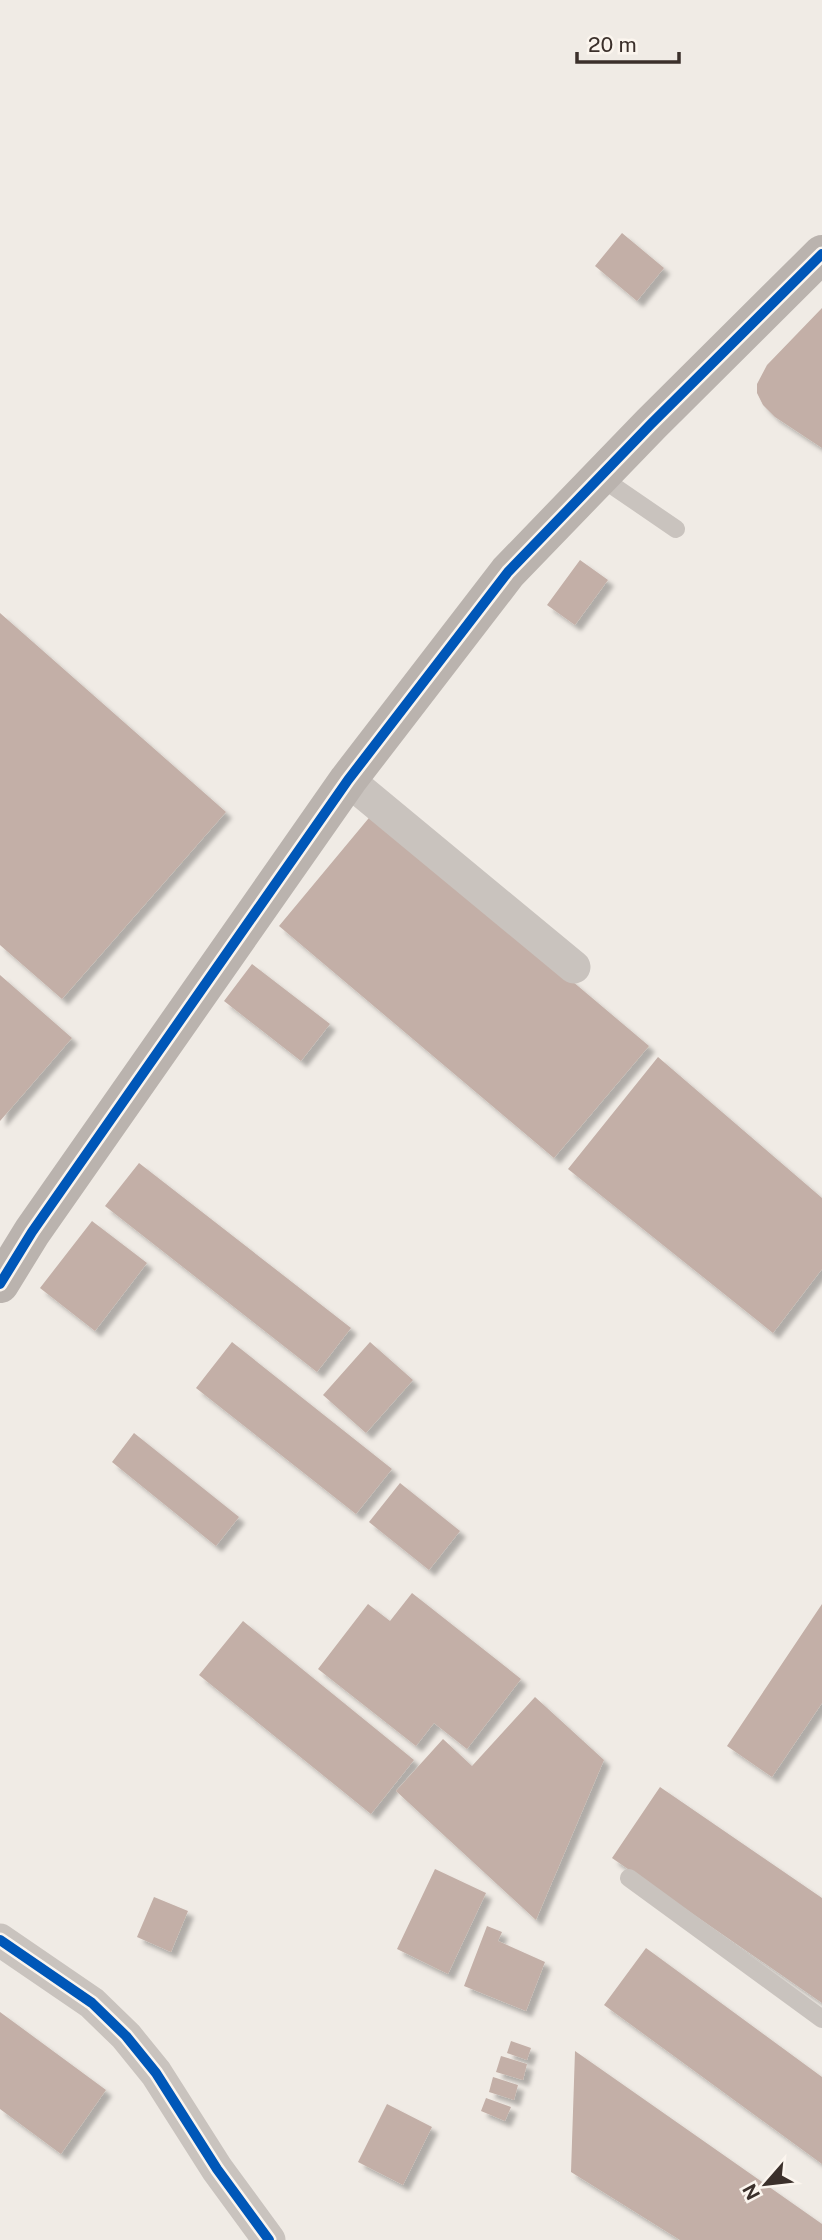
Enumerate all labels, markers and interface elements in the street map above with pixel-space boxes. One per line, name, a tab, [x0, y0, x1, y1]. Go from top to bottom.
scale bar	[577, 21, 678, 65]
text: 20 m	[588, 32, 637, 57]
north arrow	[731, 2149, 801, 2219]
text: N	[738, 2180, 764, 2204]

